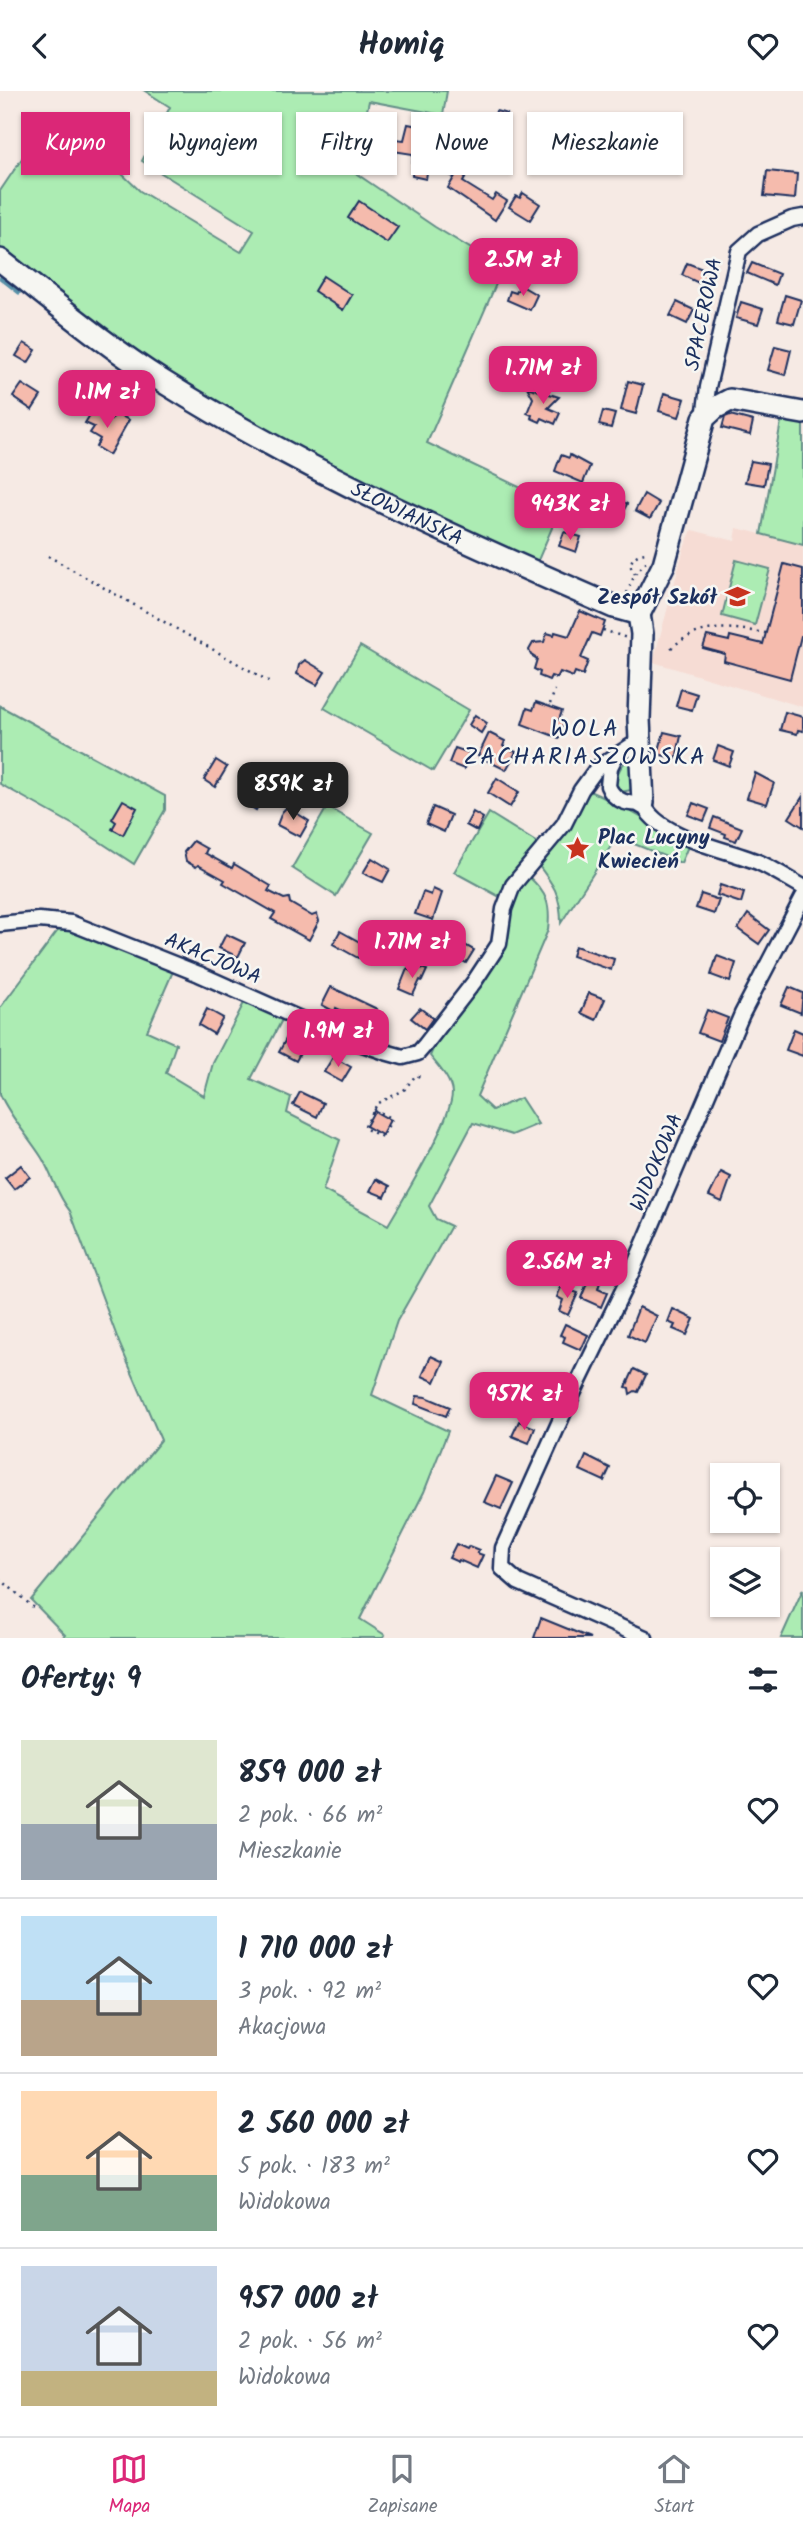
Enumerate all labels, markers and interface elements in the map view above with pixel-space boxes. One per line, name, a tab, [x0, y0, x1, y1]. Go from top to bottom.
text: Homiq	[358, 20, 445, 71]
icon: back	[21, 27, 59, 65]
icon: heart	[744, 27, 782, 65]
chip: Kupno	[21, 112, 130, 175]
chip: Wynajem	[144, 112, 282, 175]
chip: Filtry	[296, 112, 397, 175]
chip: Nowe	[411, 112, 513, 175]
chip: Mieszkanie	[527, 112, 683, 175]
pin: 2.5M zł	[458, 239, 588, 298]
text: 2.5M zł	[485, 243, 561, 279]
street label: SPACEROWA	[676, 255, 733, 374]
pin: 1.71M zł	[471, 347, 615, 406]
text: 1.71M zł	[505, 351, 581, 387]
pin: 1.1M zł	[42, 371, 172, 430]
text: 1.1M zł	[74, 375, 140, 411]
street label: SŁOWIAŃSKA	[344, 474, 468, 556]
pin: 943K zł	[505, 483, 635, 542]
text: 943K zł	[530, 487, 610, 523]
place label: Zespół Szkół	[597, 582, 718, 615]
school or university icon: Zespół Szkół	[723, 583, 751, 611]
district label: WOLA ZACHARIASZOWSKA	[463, 710, 707, 777]
pin: 859K zł	[228, 763, 358, 822]
text: 859K zł	[253, 767, 333, 803]
place label: Plac Lucyny Kwiecień	[598, 822, 710, 879]
place icon: Plac Lucyny Kwiecień	[564, 835, 592, 863]
pin: 1.71M zł	[340, 921, 484, 980]
street label: AKACJOWA	[159, 924, 266, 995]
text: 1.71M zł	[374, 925, 450, 961]
pin: 1.9M zł	[273, 1009, 403, 1069]
text: 1.9M zł	[303, 1014, 373, 1050]
street label: WIDOKOWA	[622, 1108, 693, 1217]
pin: 2.56M zł	[495, 1241, 639, 1300]
text: 2.56M zł	[522, 1245, 612, 1281]
pin: 957K zł	[459, 1373, 589, 1432]
text: 957K zł	[486, 1377, 562, 1413]
map controls	[710, 1463, 780, 1617]
button: locate	[710, 1463, 780, 1533]
button: layers	[710, 1547, 780, 1617]
text: Oferty: 9	[21, 1656, 141, 1704]
icon: filters	[744, 1661, 782, 1699]
text: 859 000 zł	[238, 1750, 381, 1798]
icon: home	[77, 1768, 161, 1852]
icon: heart	[744, 1791, 782, 1829]
text: 2 pok. · 66 m²	[238, 1798, 382, 1834]
text: Mieszkanie	[238, 1834, 342, 1870]
text: 1 710 000 zł	[238, 1926, 392, 1974]
icon: home	[77, 1944, 161, 2028]
icon: heart	[744, 1967, 782, 2005]
text: 3 pok. · 92 m²	[238, 1974, 381, 2010]
text: Akacjowa	[238, 2010, 326, 2046]
text: 2 560 000 zł	[238, 2101, 409, 2149]
icon: home	[77, 2119, 161, 2203]
icon: heart	[744, 2142, 782, 2180]
text: 5 pok. · 183 m²	[238, 2149, 390, 2185]
text: Widokowa	[238, 2185, 331, 2221]
text: 957 000 zł	[238, 2276, 378, 2324]
icon: home	[77, 2294, 161, 2378]
icon: heart	[744, 2317, 782, 2355]
text: 2 pok. · 56 m²	[238, 2324, 382, 2360]
text: Widokowa	[238, 2360, 331, 2396]
tab: Mapa	[109, 2450, 150, 2522]
tab: Zapisane	[367, 2450, 437, 2522]
tab: Start	[654, 2450, 694, 2522]

